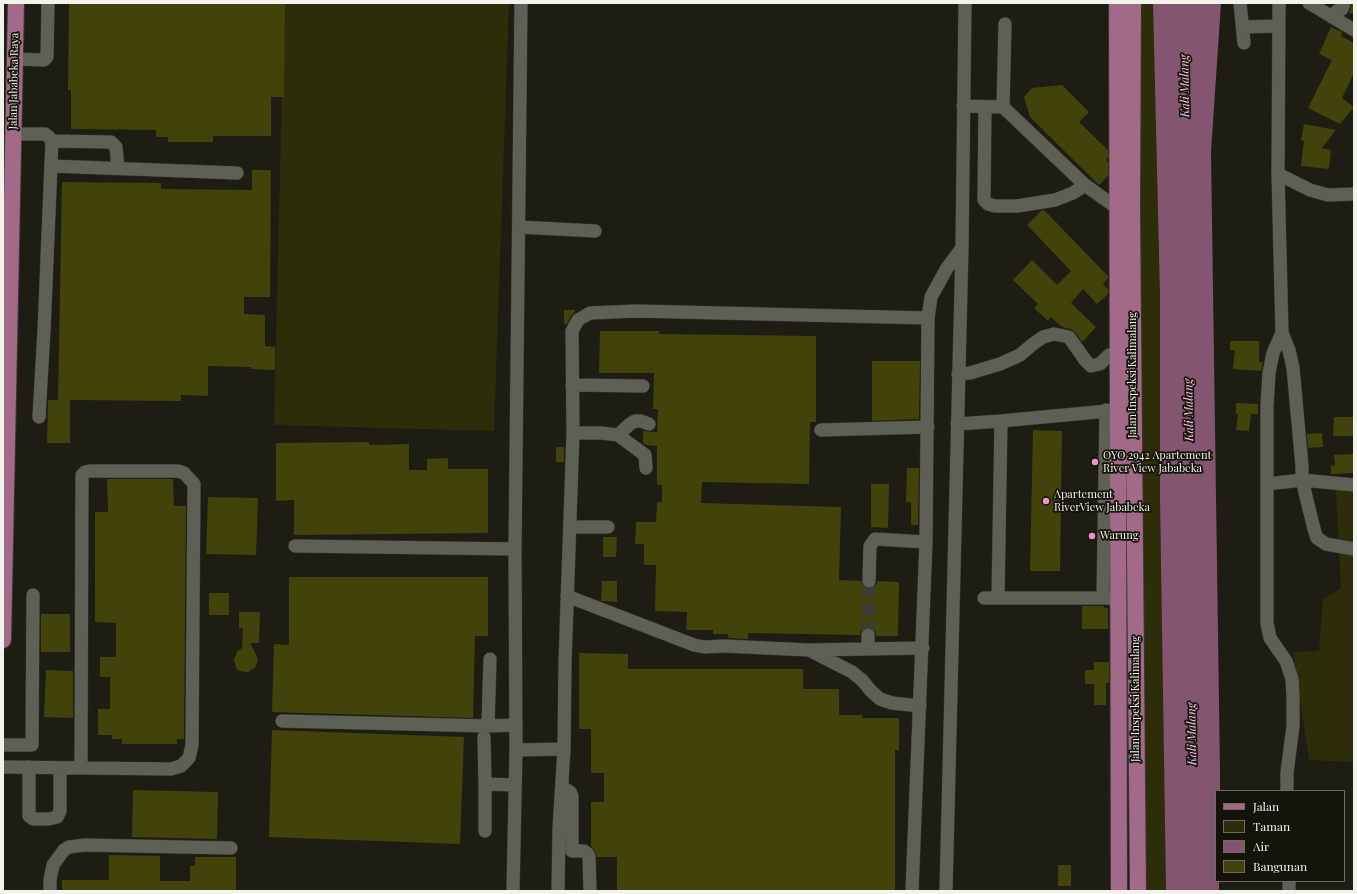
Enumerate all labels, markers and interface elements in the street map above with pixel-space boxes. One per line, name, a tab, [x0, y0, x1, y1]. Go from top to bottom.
street label: Jalan Jababeka Raya	[7, 33, 21, 129]
water label: Kali Malang	[1177, 55, 1193, 117]
street label: Jalan Inspeksi Kalimalang	[1126, 312, 1140, 438]
water label: Kali Malang	[1181, 379, 1197, 441]
place label: OYO 2942 Apartement River View Jababeka	[1103, 449, 1211, 475]
marker: OYO 2942 Apartement River View Jababeka	[1090, 457, 1100, 467]
place label: Apartement RiverView Jababeka	[1054, 488, 1150, 514]
marker: Apartement RiverView Jababeka	[1041, 496, 1051, 506]
place label: Warung	[1100, 529, 1138, 543]
marker: Warung	[1087, 531, 1097, 541]
street label: Jalan Inspeksi Kalimalang	[1129, 636, 1143, 762]
water label: Kali Malang	[1184, 703, 1200, 765]
legend	[1215, 790, 1345, 882]
text: Jalan	[1253, 798, 1279, 814]
text: Taman	[1253, 818, 1290, 834]
text: Air	[1253, 838, 1269, 854]
text: Bangunan	[1253, 858, 1307, 874]

